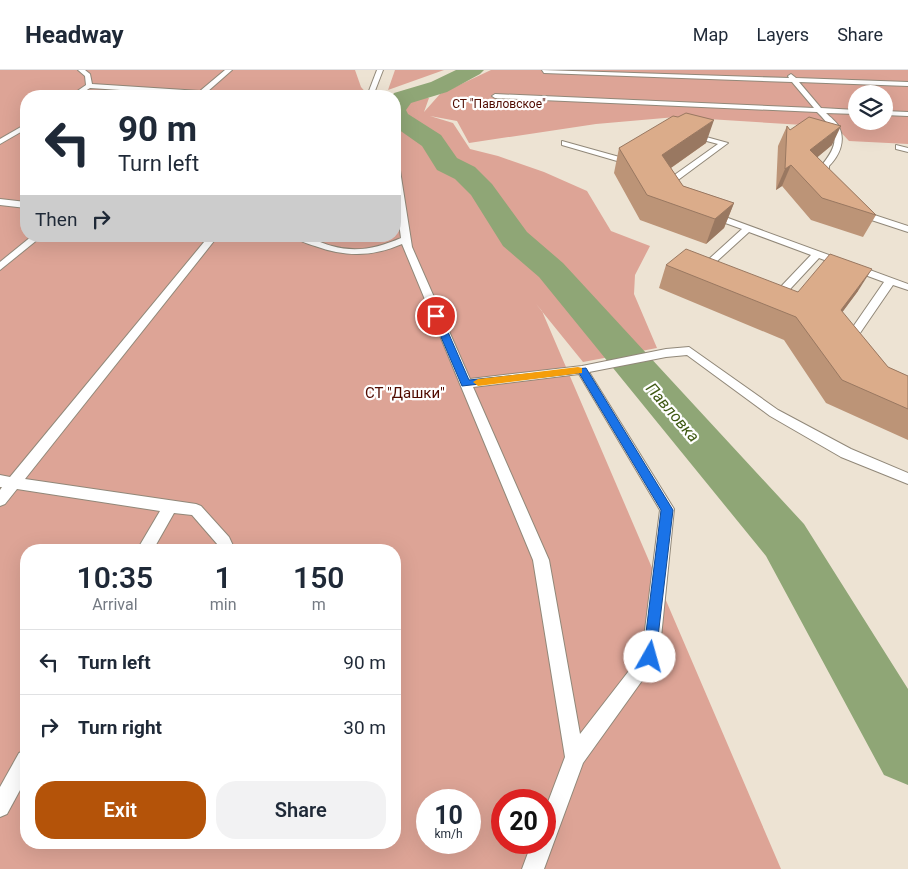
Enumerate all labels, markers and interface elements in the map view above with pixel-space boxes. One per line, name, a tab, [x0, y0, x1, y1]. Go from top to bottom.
text: Headway	[25, 21, 124, 49]
text: Map	[693, 24, 728, 45]
text: Layers	[756, 24, 809, 45]
text: Share	[837, 24, 883, 45]
map controls	[848, 85, 893, 130]
button: layers	[848, 85, 893, 130]
park label: СТ "Павловское"	[452, 97, 546, 111]
text: 90 m	[118, 109, 197, 150]
icon: left	[35, 110, 100, 175]
text: Turn left	[118, 151, 199, 176]
icon: right	[87, 205, 115, 233]
text: Then	[35, 208, 77, 231]
pin	[415, 295, 457, 337]
icon: arrive	[422, 302, 450, 330]
water label: Павловка	[642, 379, 703, 446]
park label: СТ "Дашки"	[365, 384, 445, 402]
text: 10:35	[77, 560, 153, 595]
text: 1	[215, 560, 232, 595]
text: 150	[293, 560, 344, 595]
text: Arrival	[92, 595, 138, 614]
text: min	[210, 595, 237, 614]
text: m	[312, 595, 326, 614]
position arrow	[623, 630, 675, 682]
icon: left	[35, 648, 63, 676]
text: Turn left	[78, 651, 151, 674]
text: 90 m	[343, 651, 386, 674]
icon: right	[35, 713, 63, 741]
text: Turn right	[78, 716, 162, 739]
text: 30 m	[343, 716, 386, 739]
button: Exit	[35, 781, 206, 839]
button: Share	[216, 781, 386, 839]
speed limit sign: 20	[491, 789, 556, 854]
text: 10	[434, 801, 463, 830]
text: km/h	[434, 827, 463, 841]

